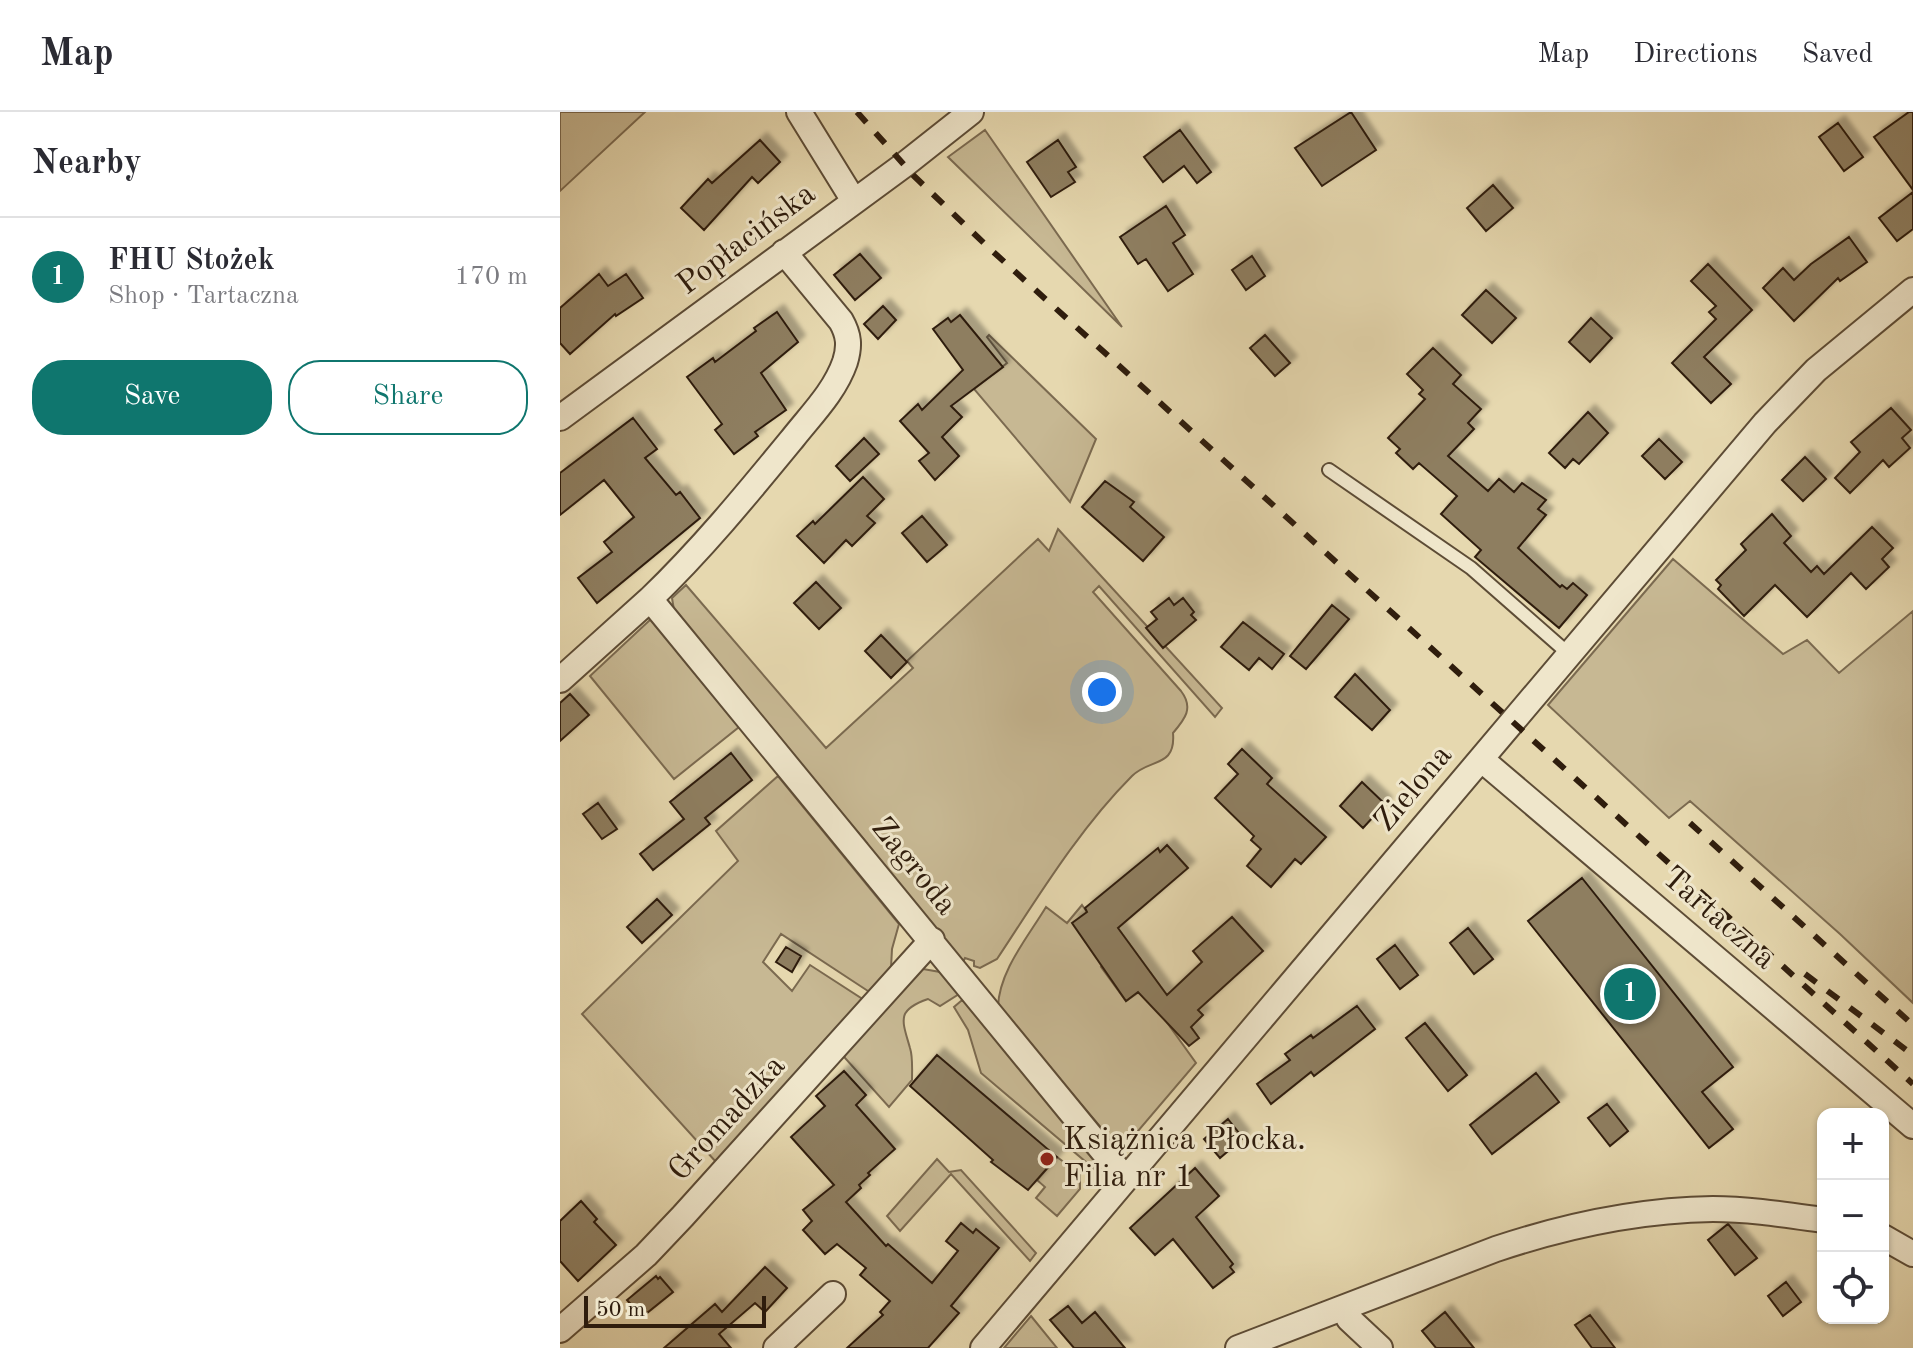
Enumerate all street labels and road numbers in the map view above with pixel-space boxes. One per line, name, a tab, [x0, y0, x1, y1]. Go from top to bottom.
street label: Popłacińska	[672, 178, 822, 302]
street label: Zielona	[1369, 740, 1459, 838]
street label: Zagroda	[864, 812, 962, 922]
street label: Tartaczna	[1655, 862, 1781, 977]
street label: Gromadzka	[664, 1050, 792, 1188]

